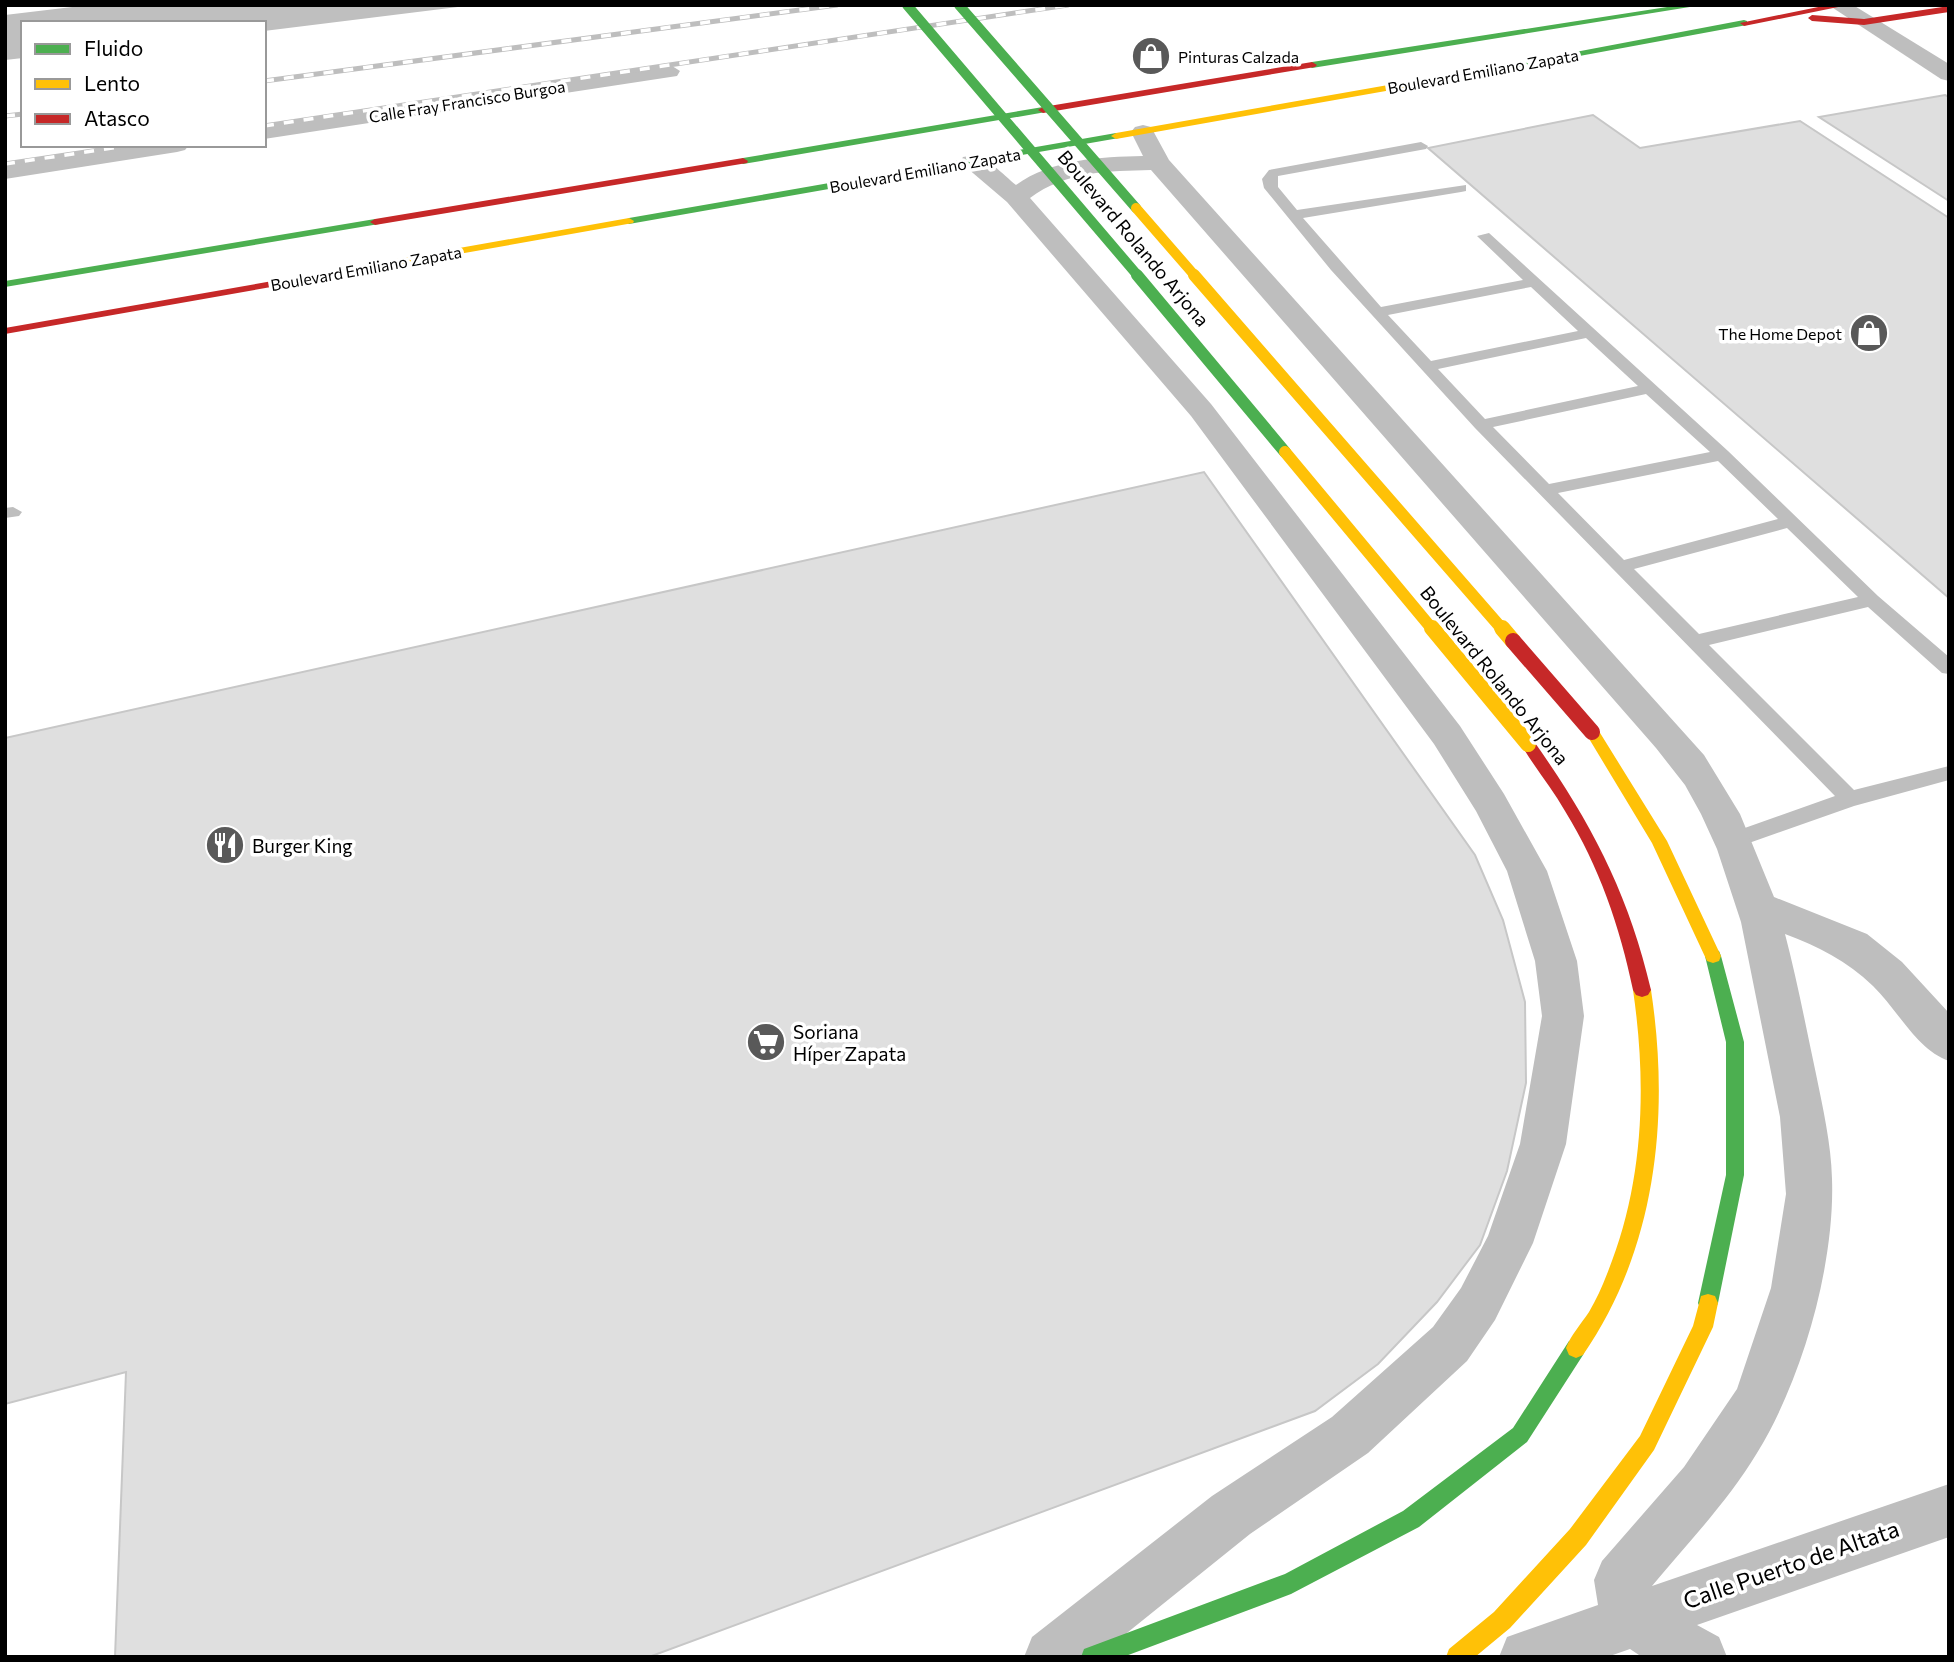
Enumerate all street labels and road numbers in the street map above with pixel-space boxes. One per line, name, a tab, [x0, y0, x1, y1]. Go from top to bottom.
street label: Boulevard Emiliano Zapata	[1386, 45, 1580, 97]
street label: Calle Fray Francisco Burgoa	[368, 76, 566, 126]
street label: Boulevard Emiliano Zapata	[828, 144, 1022, 196]
street label: Boulevard Rolando Arjona	[1054, 145, 1214, 331]
street label: Boulevard Emiliano Zapata	[269, 242, 463, 294]
street label: Boulevard Rolando Arjona	[1416, 581, 1574, 769]
street label: Calle Puerto de Altata	[1679, 1514, 1903, 1614]

